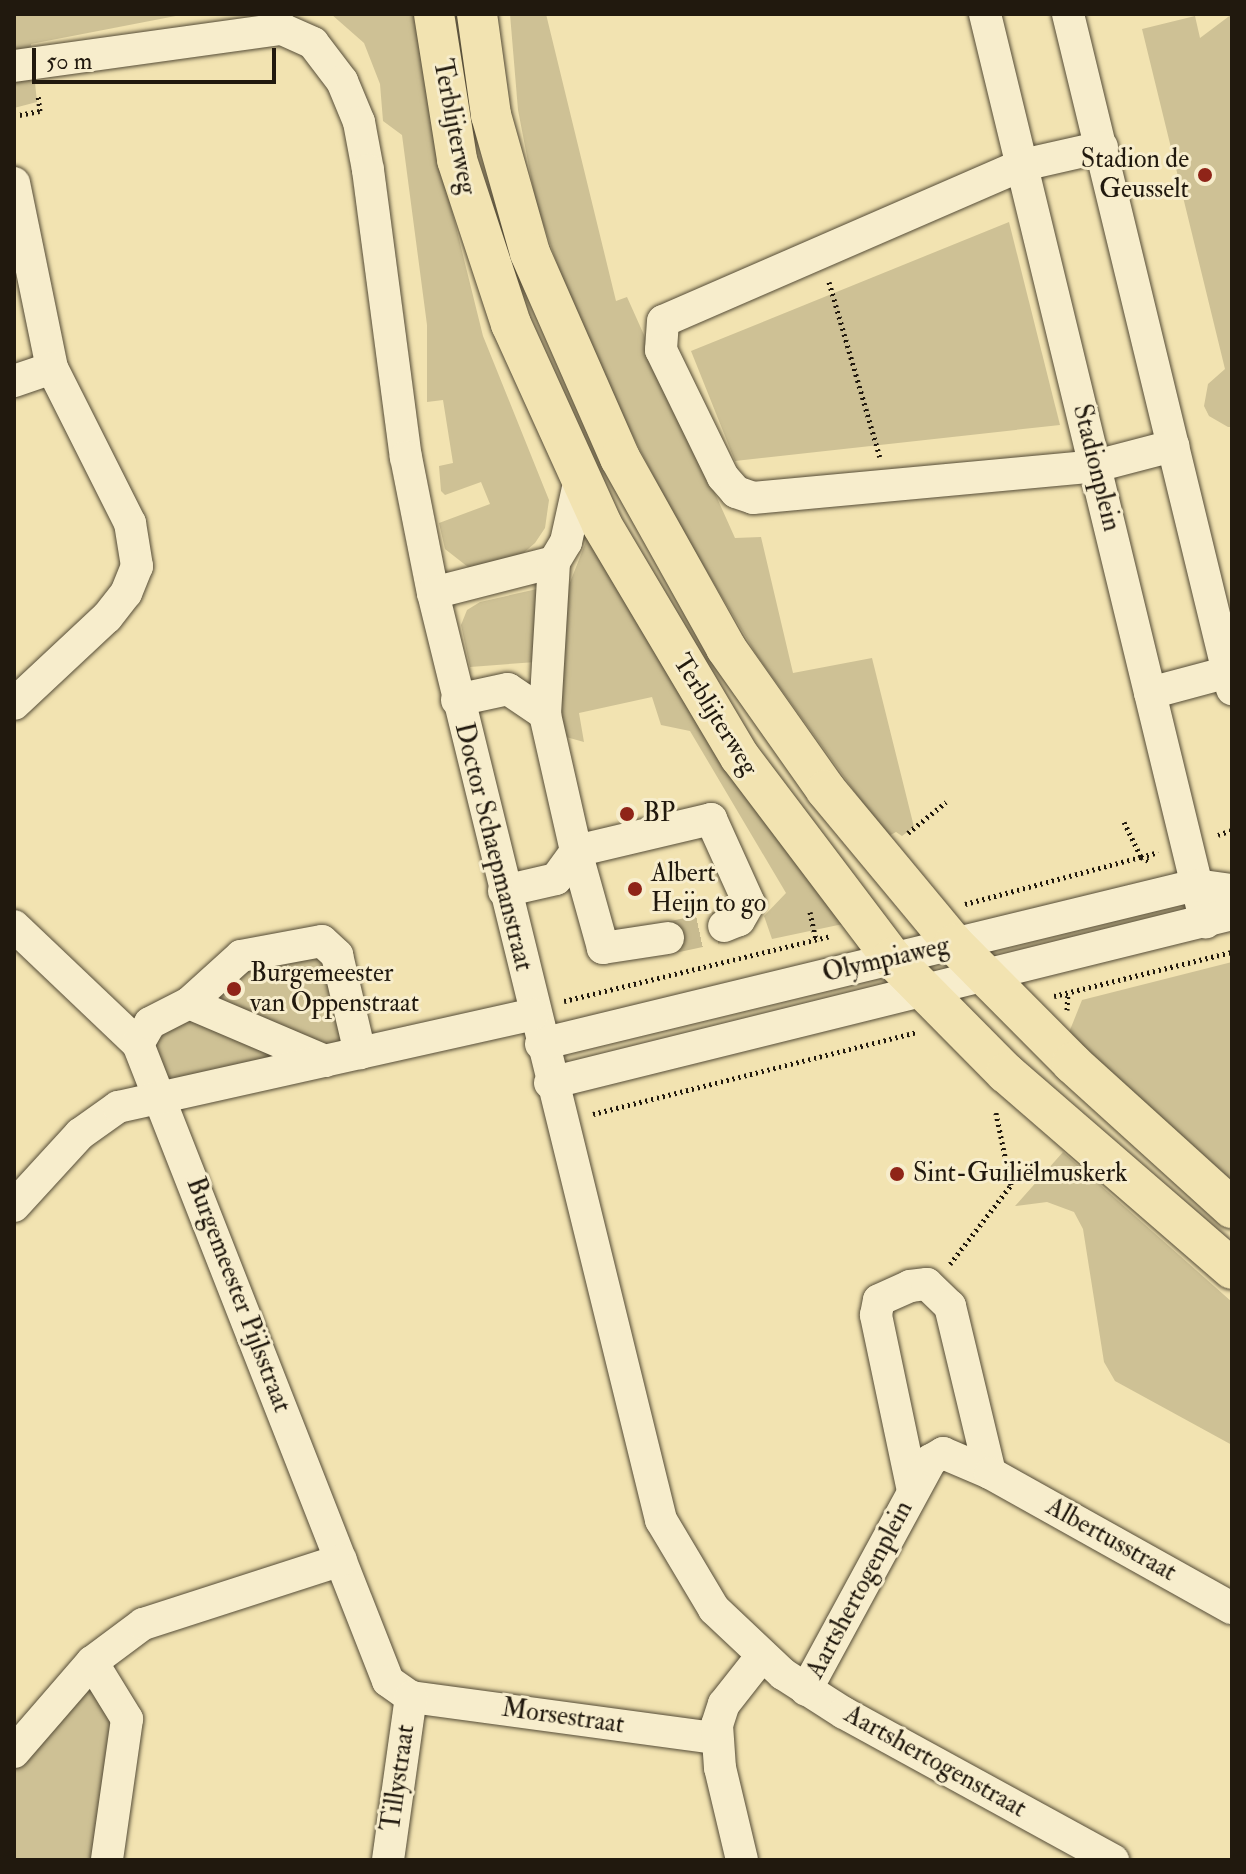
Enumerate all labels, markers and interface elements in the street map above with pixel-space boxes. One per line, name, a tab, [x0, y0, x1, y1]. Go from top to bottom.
scale bar	[36, 32, 280, 82]
text: 50 m	[46, 46, 92, 77]
street label: Terblijterweg	[426, 57, 482, 197]
place label: Stadion de Geusselt	[1081, 144, 1189, 206]
marker: Stadion de Geusselt	[1196, 166, 1214, 184]
street label: Stadionplein	[1065, 401, 1127, 535]
street label: Terblijterweg	[665, 649, 765, 781]
street label: Doctor Schaepmanstraat	[447, 720, 539, 974]
place label: BP	[643, 798, 675, 830]
marker: BP	[618, 805, 636, 823]
place label: Albert Heijn to go	[651, 858, 766, 920]
marker: Albert Heijn to go	[626, 880, 644, 898]
street label: Olympiaweg	[820, 930, 952, 990]
place label: Burgemeester van Oppenstraat	[250, 958, 419, 1020]
marker: Burgemeester van Oppenstraat	[225, 980, 243, 998]
place label: Sint-Guiliëlmuskerk	[913, 1158, 1127, 1190]
marker: Sint-Guiliëlmuskerk	[888, 1165, 906, 1183]
street label: Burgemeester Pijlsstraat	[179, 1173, 297, 1417]
street label: Albertusstraat	[1040, 1491, 1182, 1589]
street label: Aartshertogenplein	[800, 1496, 920, 1684]
street label: Morsestraat	[500, 1693, 626, 1741]
street label: Aartshertogenstraat	[839, 1699, 1031, 1825]
street label: Tillystraat	[376, 1723, 422, 1833]

